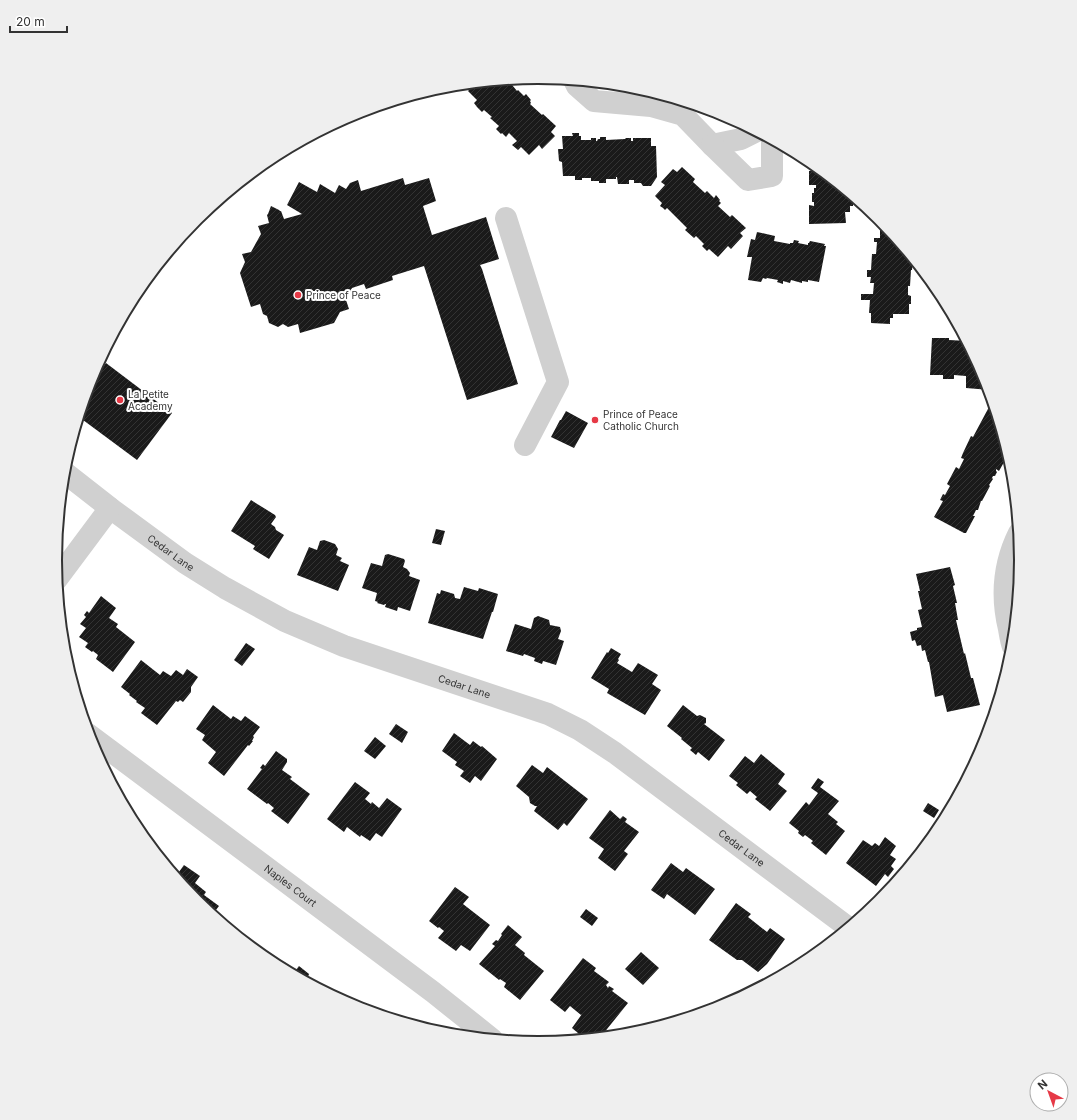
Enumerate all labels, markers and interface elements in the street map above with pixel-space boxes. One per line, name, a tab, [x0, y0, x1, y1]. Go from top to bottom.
scale bar	[10, 8, 67, 34]
text: 20 m	[16, 14, 45, 29]
place label: Prince of Peace	[306, 289, 381, 301]
marker: Prince of Peace	[293, 290, 303, 300]
place label: La Petite Academy	[128, 388, 173, 412]
marker: La Petite Academy	[115, 395, 125, 405]
place label: Prince of Peace Catholic Church	[603, 408, 679, 432]
marker: Prince of Peace Catholic Church	[590, 415, 600, 425]
street label: Cedar Lane	[145, 532, 197, 573]
street label: Cedar Lane	[437, 672, 492, 700]
street label: Cedar Lane	[716, 827, 767, 869]
street label: Naples Court	[262, 862, 320, 909]
north arrow	[1029, 1072, 1069, 1112]
text: N	[1035, 1076, 1050, 1092]

